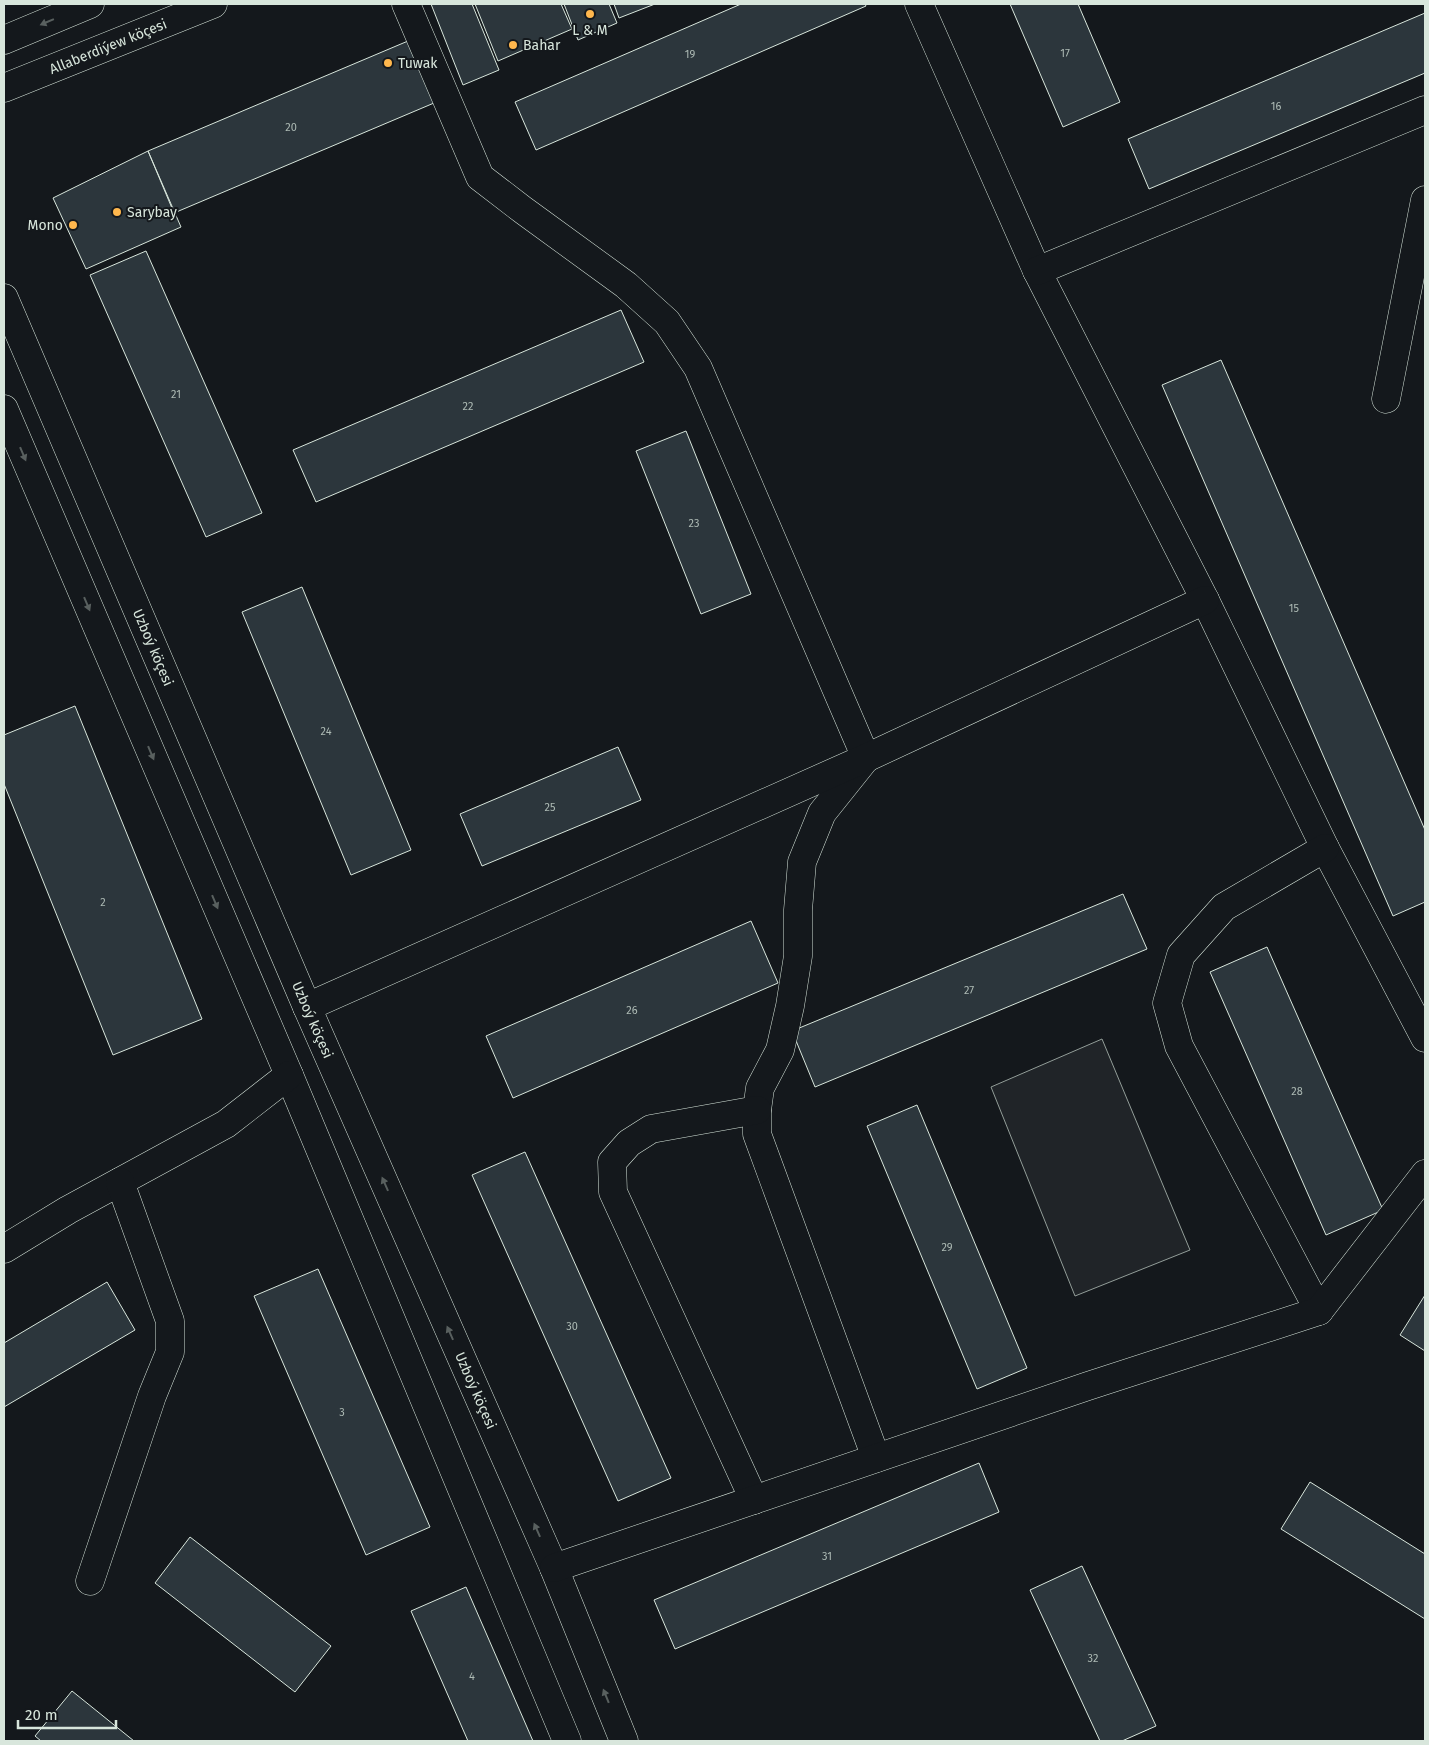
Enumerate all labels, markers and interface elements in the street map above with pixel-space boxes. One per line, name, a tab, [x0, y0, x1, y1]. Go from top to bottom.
marker: L & M	[584, 8, 596, 20]
street label: Allaberdiýew köçesi	[47, 15, 169, 77]
one-way arrow	[40, 19, 54, 27]
place label: L & M	[572, 22, 608, 39]
place label: Bahar	[523, 37, 561, 54]
marker: Bahar	[507, 39, 519, 51]
house number: 17	[1060, 47, 1070, 60]
house number: 19	[685, 48, 695, 61]
place label: Tuwak	[398, 55, 438, 72]
marker: Tuwak	[382, 57, 394, 69]
house number: 16	[1271, 100, 1281, 113]
house number: 20	[285, 121, 297, 134]
place label: Sarybay	[127, 204, 177, 221]
marker: Sarybay	[111, 206, 123, 218]
place label: Mono	[28, 217, 63, 234]
marker: Mono	[67, 219, 79, 231]
house number: 21	[171, 388, 181, 401]
house number: 22	[463, 400, 473, 413]
one-way arrow	[19, 447, 27, 461]
house number: 23	[689, 517, 699, 530]
one-way arrow	[83, 597, 91, 611]
house number: 15	[1289, 602, 1300, 615]
street label: Uzboý köçesi	[129, 606, 177, 689]
house number: 24	[321, 725, 332, 738]
one-way arrow	[147, 746, 155, 760]
house number: 25	[545, 801, 556, 814]
one-way arrow	[211, 895, 219, 909]
house number: 2	[100, 896, 106, 909]
street label: Uzboý köçesi	[289, 979, 337, 1061]
house number: 27	[964, 984, 974, 997]
house number: 26	[626, 1004, 638, 1017]
house number: 28	[1291, 1085, 1303, 1098]
one-way arrow	[381, 1177, 389, 1191]
house number: 29	[941, 1241, 953, 1254]
house number: 30	[566, 1320, 578, 1333]
one-way arrow	[446, 1326, 454, 1340]
street label: Uzboý köçesi	[451, 1349, 500, 1431]
house number: 3	[339, 1406, 345, 1419]
one-way arrow	[533, 1523, 541, 1537]
house number: 31	[822, 1550, 832, 1563]
house number: 32	[1088, 1652, 1098, 1665]
house number: 4	[469, 1670, 475, 1683]
one-way arrow	[601, 1689, 609, 1703]
scale bar	[18, 1698, 115, 1730]
text: 20 m	[25, 1706, 58, 1724]

